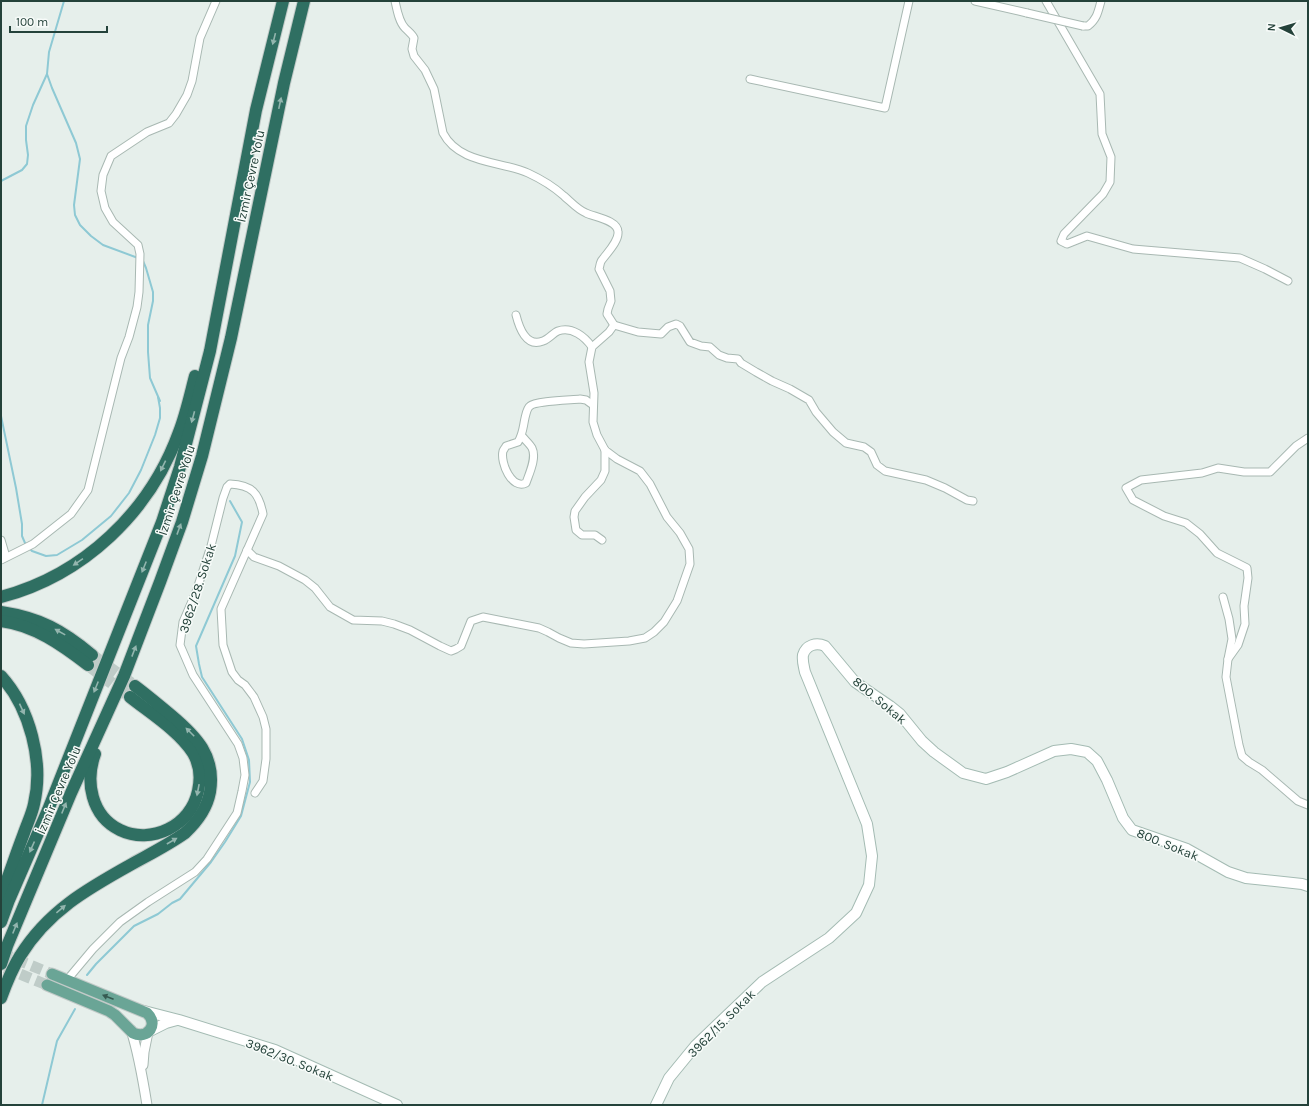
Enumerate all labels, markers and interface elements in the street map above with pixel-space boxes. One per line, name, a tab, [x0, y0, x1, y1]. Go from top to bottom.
scale bar	[10, 8, 107, 34]
north arrow	[1261, 8, 1301, 48]
text: 100 m	[16, 15, 48, 29]
text: N	[1265, 23, 1278, 32]
one-way arrow	[270, 33, 276, 45]
one-way arrow	[277, 97, 283, 109]
street label: İzmir Çevre Yolu	[233, 128, 268, 224]
one-way arrow	[190, 411, 196, 423]
street label: İzmir Çevre Yolu	[155, 443, 198, 537]
one-way arrow	[160, 460, 166, 472]
one-way arrow	[177, 522, 183, 534]
street label: 3962/28. Sokak	[176, 541, 219, 635]
one-way arrow	[72, 558, 83, 566]
one-way arrow	[141, 561, 147, 573]
one-way arrow	[54, 629, 66, 635]
one-way arrow	[131, 644, 137, 656]
street label: 800. Sokak	[850, 674, 910, 727]
one-way arrow	[93, 682, 99, 694]
one-way arrow	[19, 703, 25, 714]
one-way arrow	[185, 727, 195, 737]
street label: İzmir Çevre Yolu	[33, 744, 84, 836]
one-way arrow	[195, 784, 201, 796]
one-way arrow	[62, 801, 68, 813]
street label: 800. Sokak	[1135, 825, 1201, 864]
one-way arrow	[166, 838, 178, 845]
one-way arrow	[29, 841, 35, 852]
one-way arrow	[56, 904, 67, 913]
one-way arrow	[11, 922, 18, 934]
street label: 3962/15. Sokak	[684, 986, 758, 1060]
one-way arrow	[101, 993, 113, 999]
street label: 3962/30. Sokak	[244, 1035, 336, 1084]

